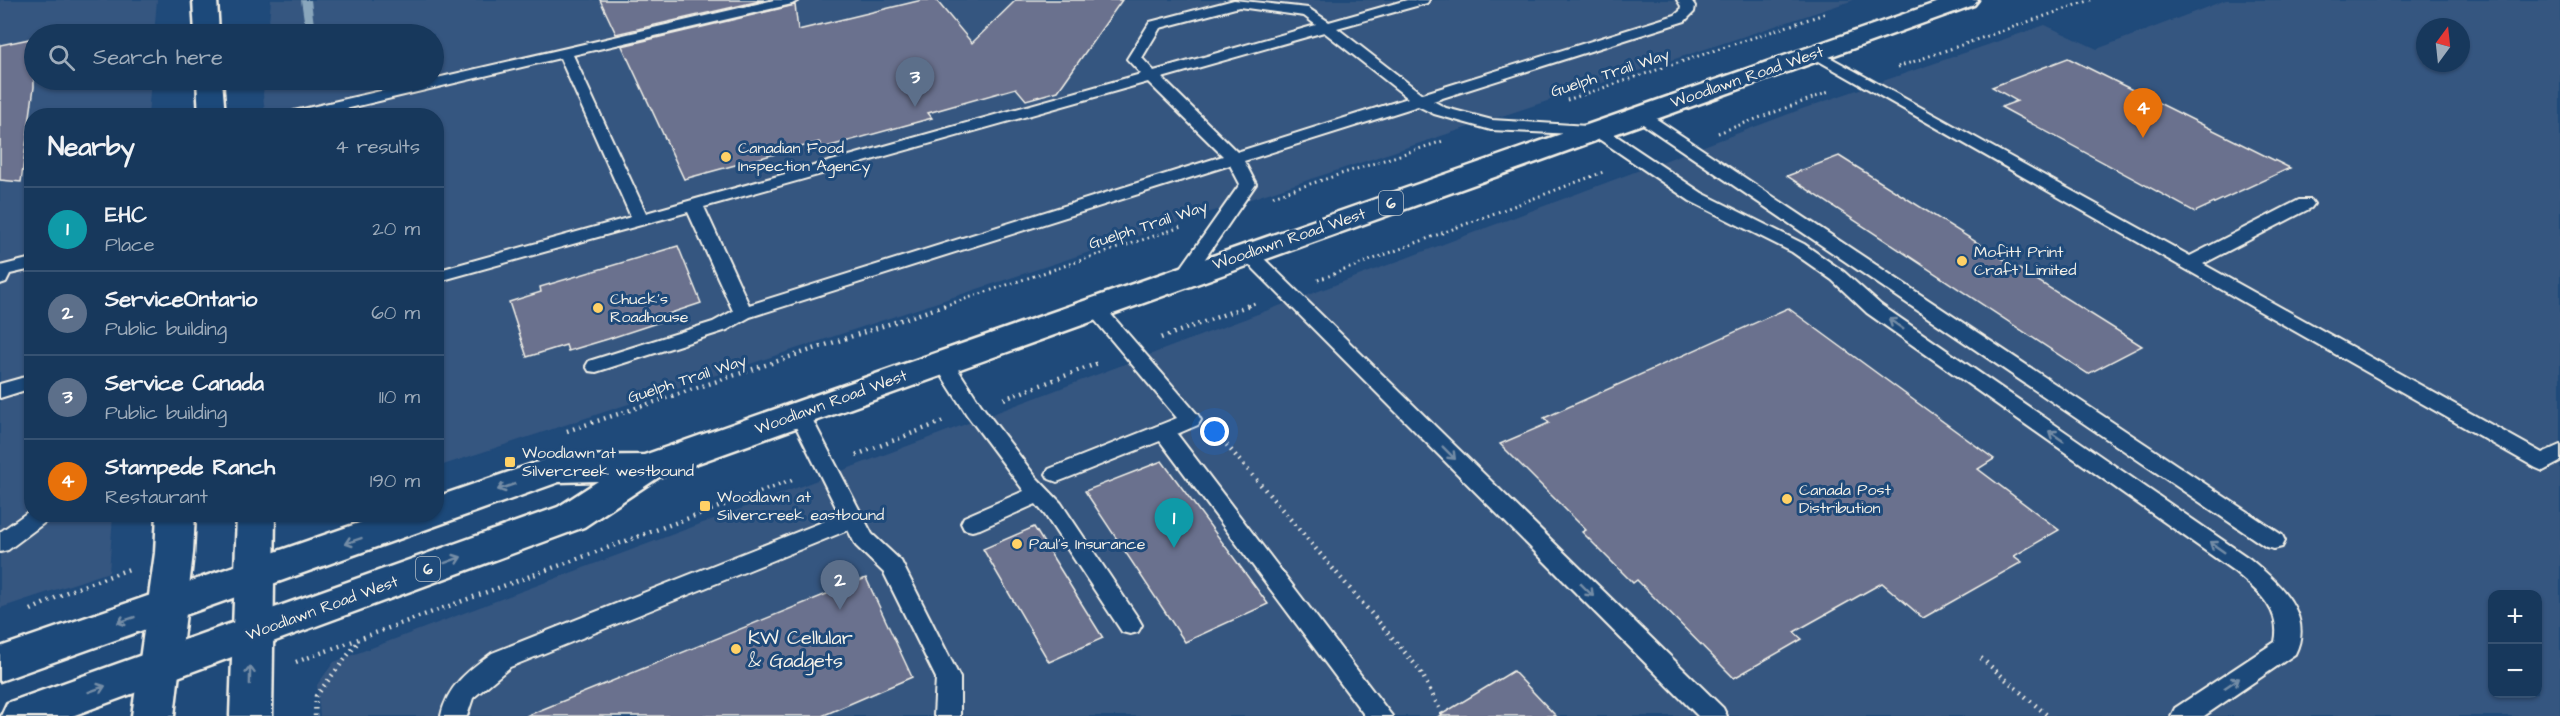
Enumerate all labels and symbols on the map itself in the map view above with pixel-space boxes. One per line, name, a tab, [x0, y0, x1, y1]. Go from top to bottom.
north arrow	[2416, 18, 2470, 72]
street label: Woodlawn Road West	[1667, 40, 1827, 114]
street label: Guelph Trail Way	[1548, 43, 1673, 104]
pin: 3	[896, 57, 934, 107]
pin: 4	[2124, 88, 2162, 138]
place label: Canadian Food Inspection Agency	[738, 137, 871, 178]
marker: Canadian Food Inspection Agency	[719, 150, 733, 164]
road number: 6	[1379, 191, 1403, 215]
street label: Guelph Trail Way	[1086, 195, 1211, 256]
street label: Woodlawn Road West	[1209, 202, 1369, 276]
place label: Mofitt Print Craft Limited	[1974, 241, 2076, 281]
marker: Mofitt Print Craft Limited	[1955, 254, 1969, 268]
place label: Chuck's Roadhouse	[610, 288, 689, 328]
marker: Chuck's Roadhouse	[591, 301, 605, 315]
one-way arrow	[1889, 318, 1905, 330]
street label: Guelph Trail Way	[625, 349, 750, 410]
street label: Woodlawn Road West	[752, 364, 911, 440]
your location	[1200, 417, 1229, 446]
one-way arrow	[2049, 430, 2065, 442]
place label: Woodlawn at Silvercreek westbound	[522, 442, 694, 482]
one-way arrow	[1442, 445, 1457, 460]
marker: Woodlawn at Silvercreek westbound	[503, 455, 517, 469]
place label: Canada Post Distribution	[1799, 479, 1892, 519]
one-way arrow	[497, 482, 516, 493]
place label: Woodlawn at Silvercreek eastbound	[717, 486, 884, 526]
marker: Canada Post Distribution	[1780, 492, 1794, 506]
pin: 1	[1154, 498, 1194, 548]
marker: Woodlawn at Silvercreek eastbound	[698, 499, 712, 513]
place label: Paul's Insurance	[1029, 533, 1146, 555]
one-way arrow	[344, 536, 363, 547]
marker: Paul's Insurance	[1010, 537, 1024, 551]
one-way arrow	[2209, 541, 2225, 553]
one-way arrow	[443, 554, 462, 565]
road number: 6	[416, 557, 440, 581]
pin: 2	[820, 560, 860, 610]
street label: Woodlawn Road West	[243, 570, 402, 646]
one-way arrow	[1580, 583, 1595, 598]
one-way arrow	[117, 615, 135, 626]
place label: KW Cellular & Gadgets	[748, 624, 853, 676]
marker: KW Cellular & Gadgets	[729, 642, 743, 656]
one-way arrow	[245, 665, 256, 685]
one-way arrow	[2223, 677, 2240, 689]
one-way arrow	[87, 683, 106, 694]

